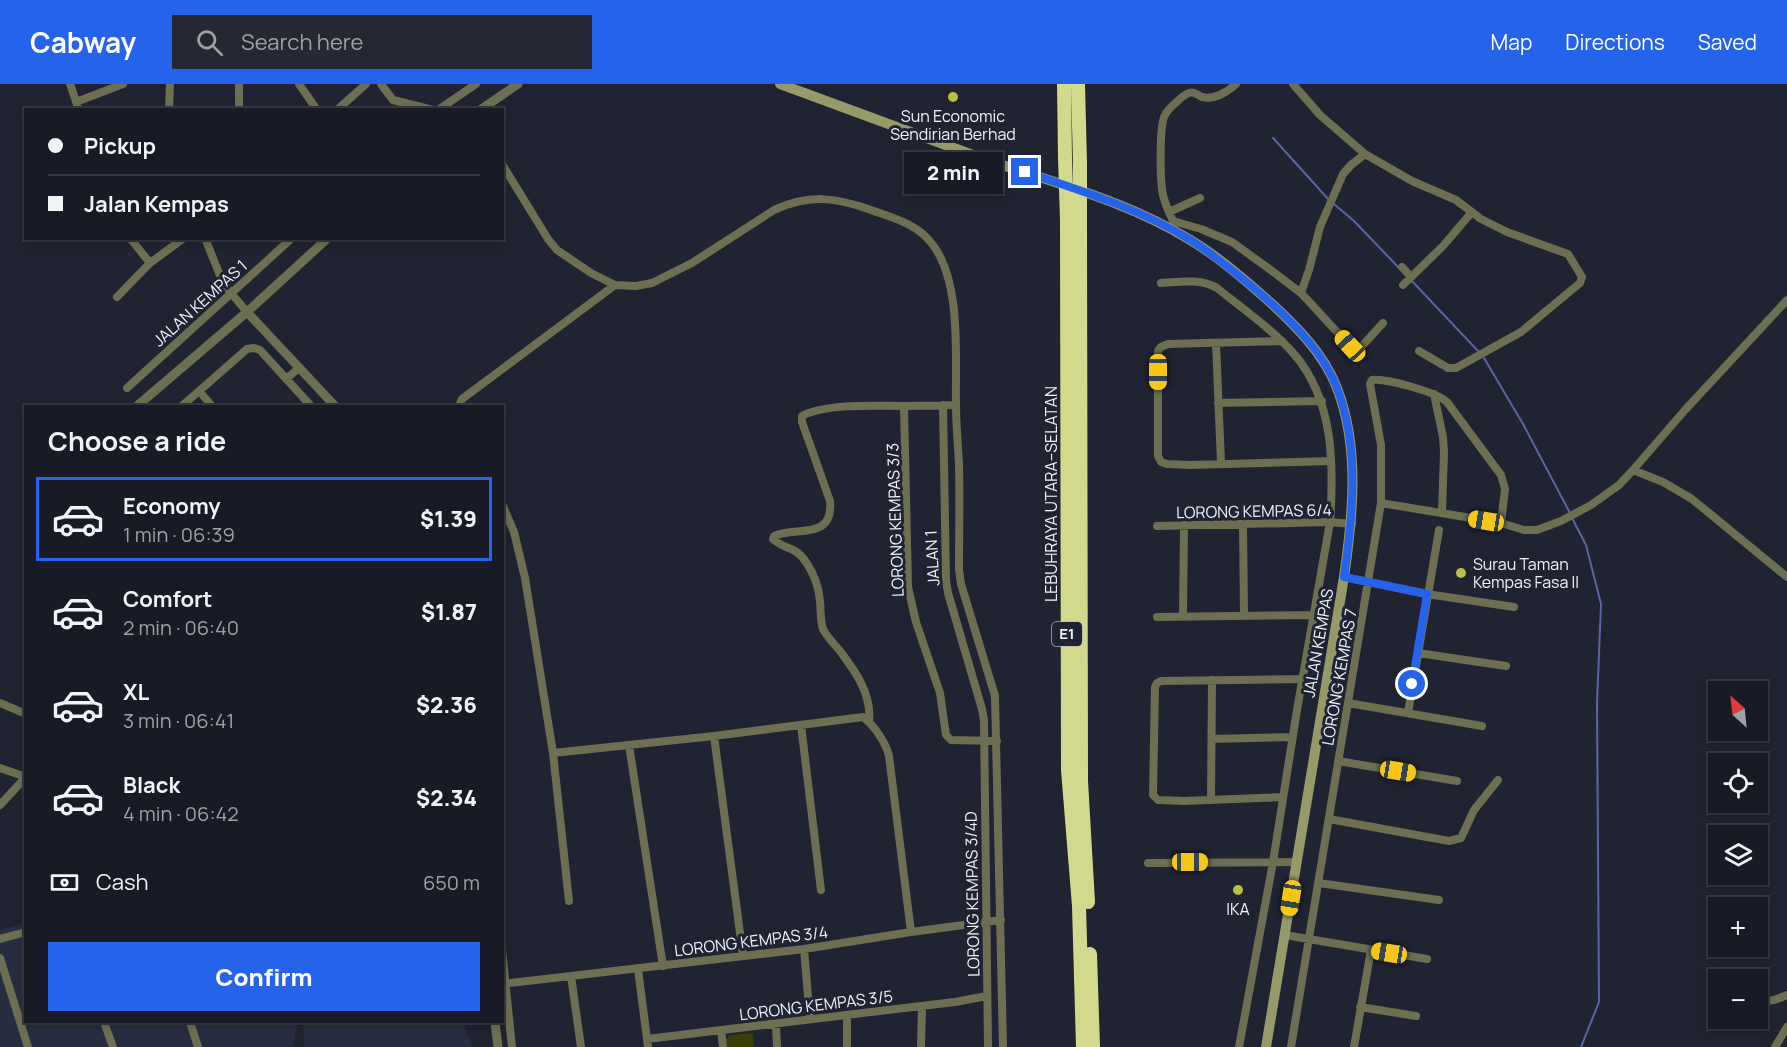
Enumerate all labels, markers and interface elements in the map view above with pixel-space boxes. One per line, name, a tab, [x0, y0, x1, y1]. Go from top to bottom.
search box	[172, 15, 592, 69]
text: Cabway	[30, 23, 136, 61]
icon: search	[193, 26, 226, 59]
text: Search here	[241, 27, 363, 57]
text: Map	[1491, 28, 1532, 56]
text: Directions	[1565, 28, 1665, 56]
text: Saved	[1698, 28, 1757, 56]
marker: Sun Economic Sendirian Berhad	[946, 90, 960, 104]
place label: Sun Economic Sendirian Berhad	[890, 105, 1016, 145]
text: Pickup	[84, 131, 156, 161]
callout: 2 min	[905, 151, 1004, 193]
route end	[1011, 158, 1038, 185]
text: 2 min	[927, 159, 980, 186]
text: Jalan Kempas	[84, 189, 229, 219]
street label: JALAN KEMPAS 1	[148, 255, 252, 351]
car	[1331, 327, 1369, 365]
car	[1149, 354, 1167, 390]
street label: LEBUHRAYA UTARA–SELATAN	[1040, 386, 1062, 602]
text: Choose a ride	[48, 422, 226, 459]
street label: LORONG KEMPAS 3/3	[881, 443, 909, 597]
text: Economy	[123, 491, 221, 521]
icon: car	[51, 492, 105, 546]
street label: LORONG KEMPAS 6/4	[1176, 499, 1332, 523]
text: $1.39	[420, 504, 477, 534]
car	[1467, 509, 1505, 533]
text: 1 min · 06:39	[123, 521, 235, 548]
street label: JALAN 1	[920, 529, 944, 587]
place label: Surau Taman Kempas Fasa II	[1473, 553, 1579, 593]
marker: Surau Taman Kempas Fasa II	[1454, 566, 1468, 580]
text: Comfort	[123, 584, 212, 614]
icon: car	[51, 585, 105, 639]
street label: JALAN KEMPAS	[1298, 587, 1338, 699]
text: $1.87	[421, 597, 477, 627]
street label: LORONG KEMPAS 7	[1316, 607, 1362, 747]
text: 2 min · 06:40	[123, 614, 239, 641]
road number: E1	[1052, 622, 1082, 646]
route start	[1398, 670, 1425, 697]
text: XL	[123, 677, 149, 707]
icon: car	[51, 678, 105, 732]
north arrow	[1708, 681, 1768, 741]
map controls	[1708, 681, 1768, 1029]
text: $2.36	[416, 690, 477, 720]
text: 3 min · 06:41	[123, 707, 234, 734]
button: locate	[1708, 753, 1768, 813]
car	[1379, 759, 1417, 783]
text: Black	[123, 770, 180, 800]
icon: car	[51, 771, 105, 825]
text: $2.34	[416, 783, 477, 813]
text: 4 min · 06:42	[123, 800, 239, 827]
street label: LORONG KEMPAS 3/4D	[960, 811, 984, 977]
button: layers	[1708, 825, 1768, 885]
car	[1172, 853, 1208, 871]
icon: cash	[48, 866, 81, 899]
text: Cash	[96, 867, 149, 897]
text: 650 m	[423, 869, 480, 896]
car	[1279, 879, 1303, 917]
marker: IKA	[1231, 883, 1245, 897]
button: +	[1708, 897, 1768, 957]
place label: IKA	[1226, 898, 1250, 920]
street label: LORONG KEMPAS 3/4	[673, 921, 829, 961]
car	[1370, 941, 1408, 965]
button: Confirm	[48, 942, 480, 1011]
button: −	[1708, 969, 1768, 1029]
street label: LORONG KEMPAS 3/5	[738, 985, 894, 1025]

